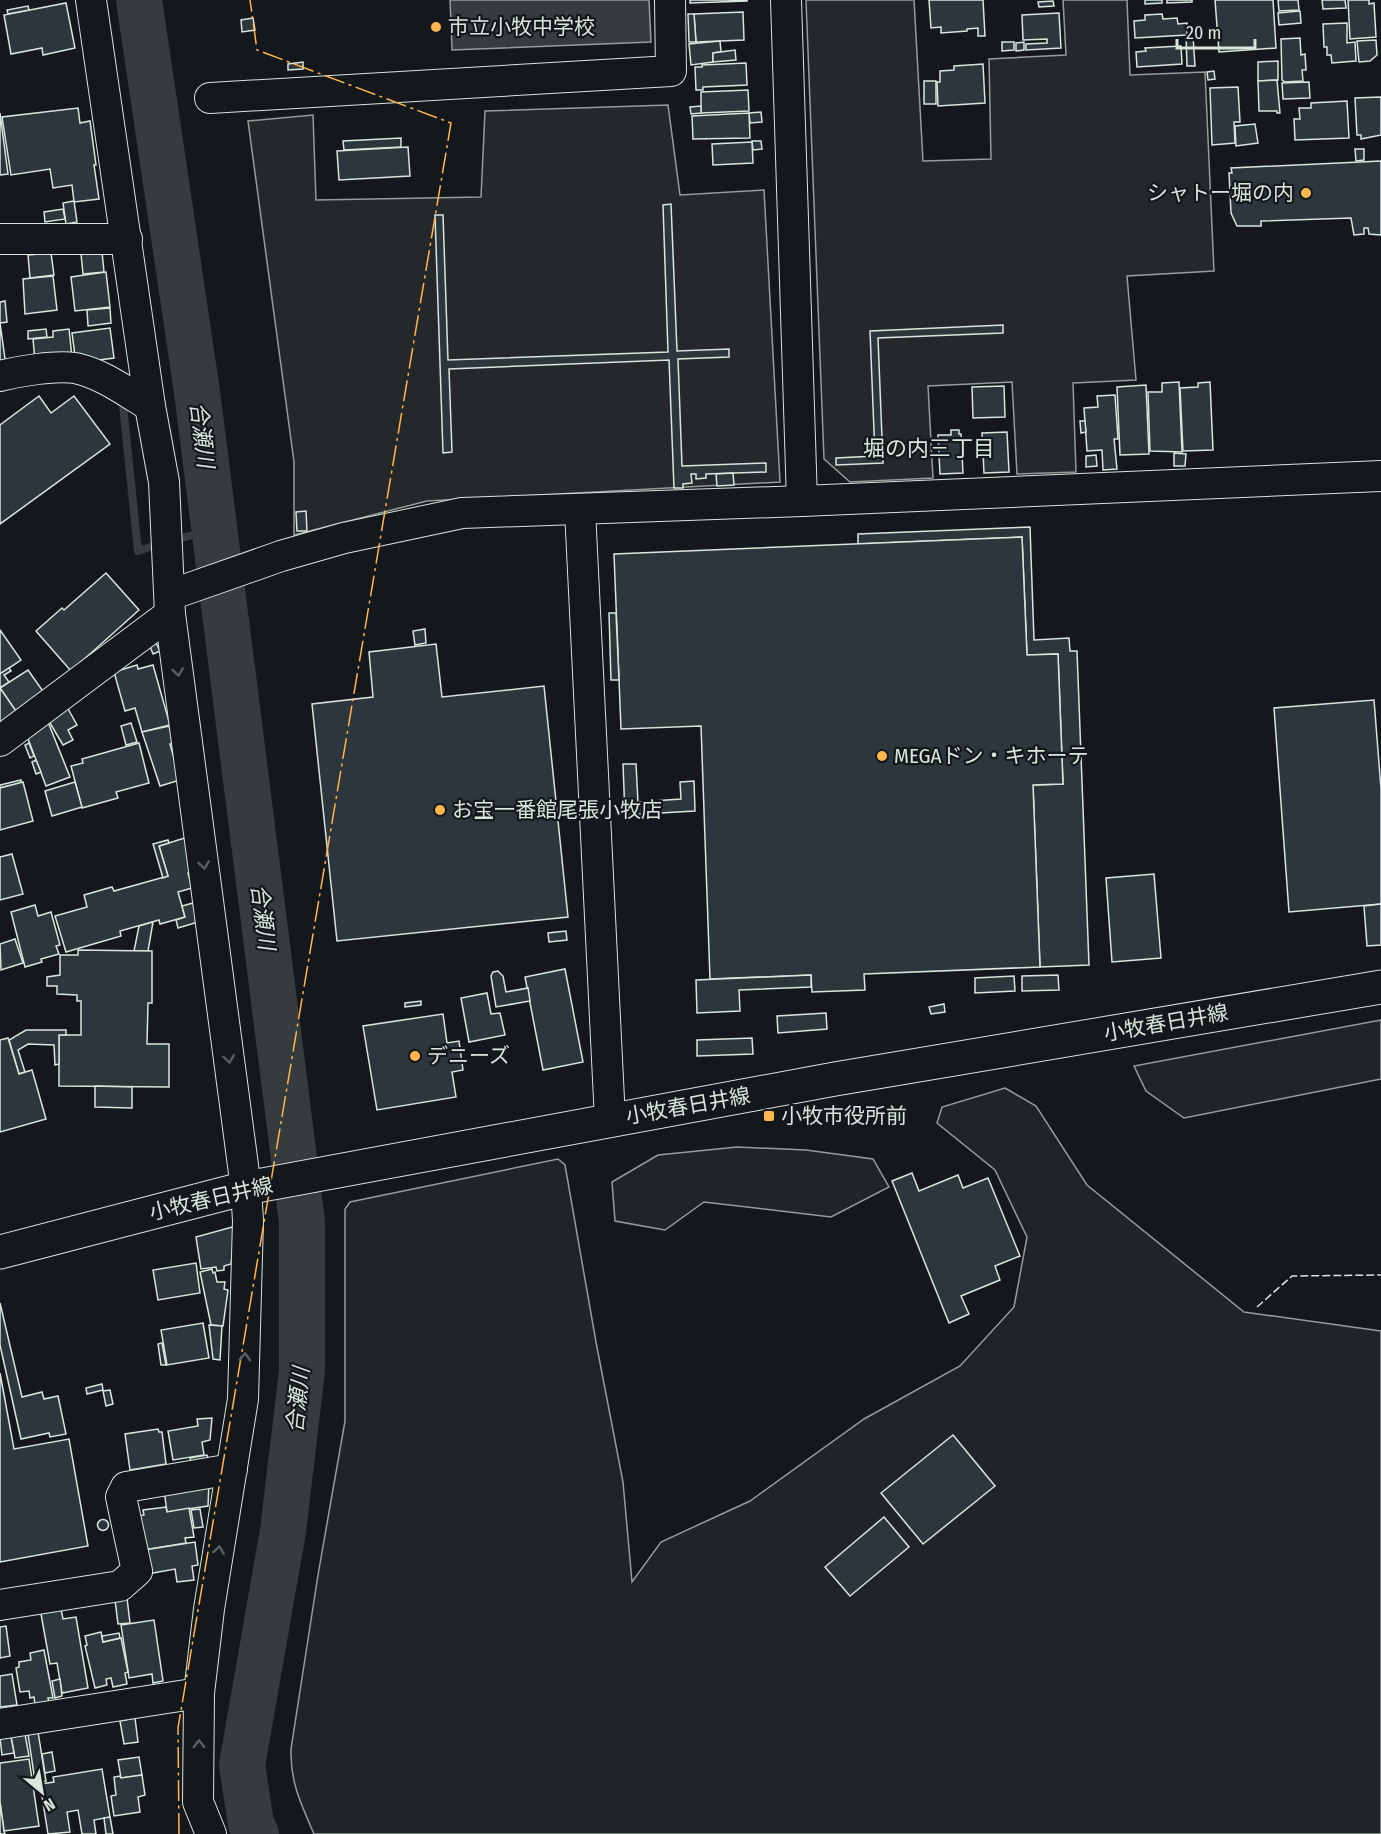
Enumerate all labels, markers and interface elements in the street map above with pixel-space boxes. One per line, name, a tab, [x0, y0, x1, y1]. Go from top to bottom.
scale bar	[1177, 12, 1255, 50]
place label: 市立小牧中学校	[448, 14, 595, 40]
marker: 市立小牧中学校	[429, 20, 443, 34]
text: 20 m	[1186, 22, 1221, 44]
place label: シャトー堀の内	[1147, 180, 1294, 206]
marker: シャトー堀の内	[1299, 186, 1313, 200]
water label: 合瀬川	[185, 401, 220, 471]
district label: 堀の内三丁目	[863, 435, 995, 462]
one-way arrow	[171, 667, 184, 677]
place label: MEGAドン・キホーテ	[894, 743, 1089, 769]
marker: MEGAドン・キホーテ	[875, 749, 889, 763]
place label: お宝一番館尾張小牧店	[452, 797, 662, 823]
marker: お宝一番館尾張小牧店	[433, 803, 447, 817]
one-way arrow	[197, 861, 209, 870]
water label: 合瀬川	[246, 883, 281, 953]
street label: 小牧春日井線	[1102, 999, 1230, 1047]
place label: デニーズ	[427, 1043, 510, 1069]
marker: デニーズ	[408, 1049, 422, 1063]
one-way arrow	[223, 1054, 235, 1063]
street label: 小牧春日井線	[624, 1082, 752, 1130]
place label: 小牧市役所前	[781, 1103, 907, 1129]
marker: 小牧市役所前	[762, 1109, 776, 1123]
street label: 小牧春日井線	[147, 1172, 275, 1226]
one-way arrow	[238, 1353, 251, 1362]
water label: 合瀬川	[281, 1364, 315, 1434]
one-way arrow	[212, 1546, 225, 1556]
one-way arrow	[193, 1739, 205, 1748]
north arrow	[12, 1762, 72, 1822]
text: N	[40, 1794, 58, 1815]

